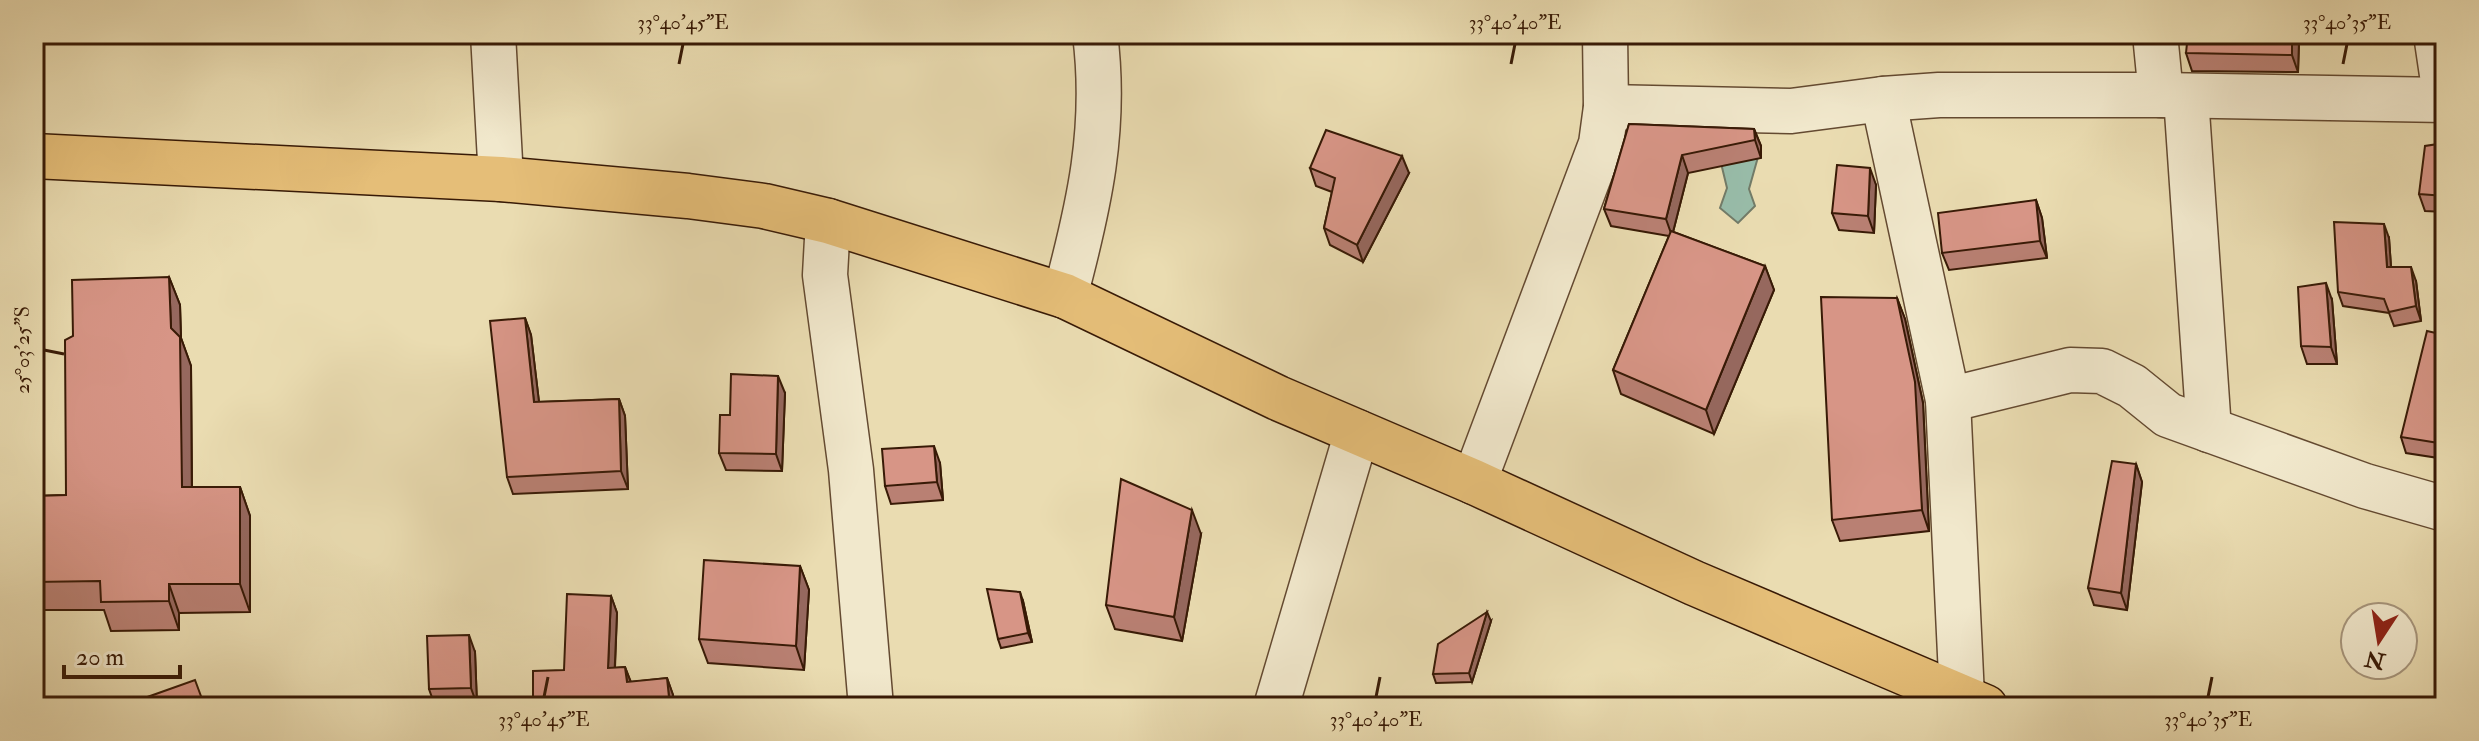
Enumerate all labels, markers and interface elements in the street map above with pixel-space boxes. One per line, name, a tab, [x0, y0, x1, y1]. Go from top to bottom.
text: 33°40'45"E	[637, 10, 729, 35]
text: 33°40'40"E	[1469, 10, 1561, 35]
text: 33°40'35"E	[2303, 10, 2391, 35]
text: 25°03'25"S	[10, 306, 35, 394]
north arrow	[2339, 601, 2419, 681]
scale bar	[64, 629, 180, 679]
text: 20 m	[76, 642, 125, 673]
text: N	[2362, 644, 2389, 676]
text: 33°40'45"E	[498, 707, 590, 732]
text: 33°40'40"E	[1330, 707, 1422, 732]
text: 33°40'35"E	[2164, 707, 2252, 732]

